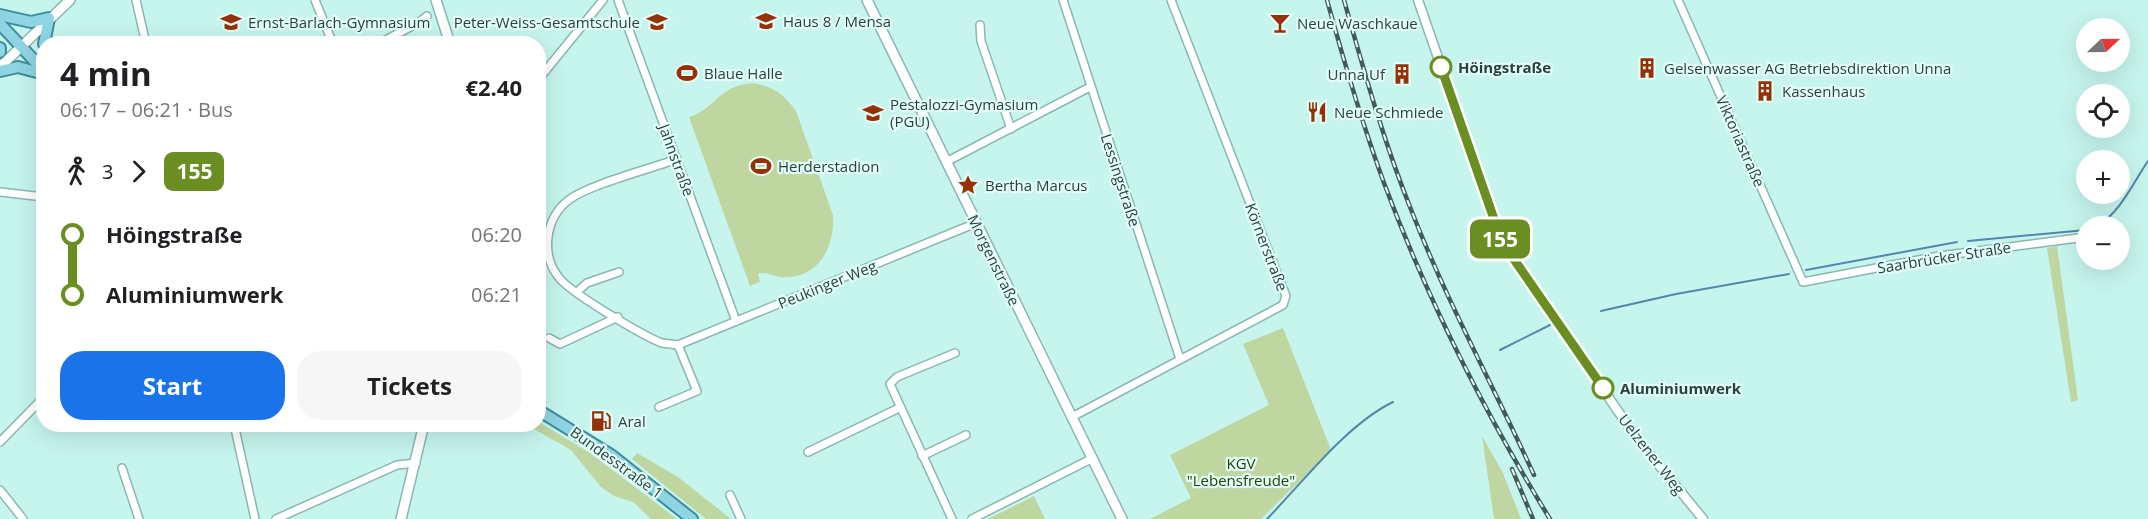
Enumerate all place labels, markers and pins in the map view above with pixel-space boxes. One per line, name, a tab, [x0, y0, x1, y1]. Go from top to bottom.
school or university icon: Haus 8 / Mensa	[754, 9, 778, 33]
school or university icon: Ernst-Barlach-Gymnasium	[219, 10, 243, 34]
school or university icon: Peter-Weiss-Gesamtschule	[645, 10, 669, 34]
place label: Haus 8 / Mensa	[783, 11, 891, 31]
bar icon: Neue Waschkaue	[1268, 11, 1292, 35]
place label: Ernst-Barlach-Gymnasium	[248, 12, 430, 32]
place label: Peter-Weiss-Gesamtschule	[454, 12, 640, 32]
place label: Neue Waschkaue	[1297, 13, 1418, 33]
marker: Höingstraße	[1430, 56, 1452, 78]
building icon: Gelsenwasser AG Betriebsdirektion Unna	[1635, 56, 1659, 80]
place label: Höingstraße	[1458, 57, 1551, 77]
place label: Gelsenwasser AG Betriebsdirektion Unna	[1664, 58, 1951, 78]
sports icon: Blaue Halle	[675, 61, 699, 85]
building icon: Unna Uf	[1390, 62, 1414, 86]
place label: Blaue Halle	[704, 63, 783, 83]
place label: Unna Uf	[1327, 64, 1386, 84]
building icon: Kassenhaus	[1753, 79, 1777, 103]
place label: Kassenhaus	[1782, 81, 1865, 101]
place label: Pestalozzi-Gymasium (PGU)	[890, 94, 1038, 131]
restaurant icon: Neue Schmiede	[1305, 100, 1329, 124]
school or university icon: Pestalozzi-Gymasium (PGU)	[861, 101, 885, 125]
place label: Neue Schmiede	[1334, 102, 1444, 122]
sports icon: Herderstadion	[749, 154, 773, 178]
place label: Herderstadion	[778, 156, 879, 176]
place icon: Bertha Marcus	[956, 173, 980, 197]
place label: Bertha Marcus	[985, 175, 1088, 195]
marker: Aluminiumwerk	[1592, 377, 1614, 399]
place label: Aluminiumwerk	[1620, 378, 1742, 398]
fuel station icon: Aral	[589, 409, 613, 433]
place label: Aral	[618, 411, 646, 431]

